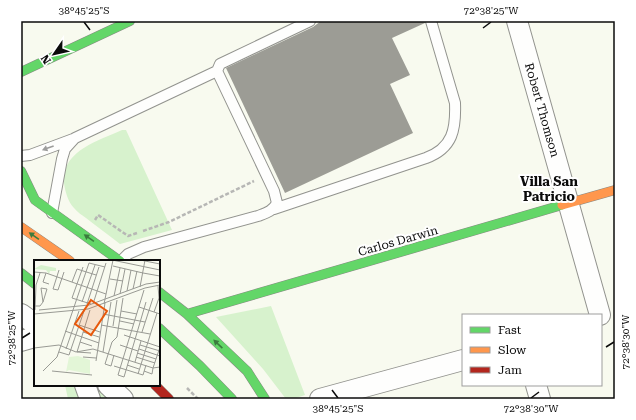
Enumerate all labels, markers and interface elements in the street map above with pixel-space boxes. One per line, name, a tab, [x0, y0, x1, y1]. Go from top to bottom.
text: 38°45'25"S	[59, 5, 109, 16]
text: 72°38'25"W	[464, 5, 519, 16]
north arrow	[34, 34, 74, 74]
text: N	[38, 52, 54, 66]
street label: Robert Thomson	[522, 61, 562, 159]
one-way arrow	[42, 145, 54, 151]
district label: Villa San Patricio	[520, 174, 578, 204]
street label: Carlos Darwin	[357, 223, 440, 259]
one-way arrow	[29, 232, 39, 240]
one-way arrow	[83, 234, 94, 242]
inset map	[34, 260, 160, 386]
text: 72°38'25"W	[6, 310, 17, 365]
legend	[462, 314, 602, 386]
text: 72°38'30"W	[620, 314, 631, 369]
text: Fast	[498, 323, 522, 337]
one-way arrow	[213, 339, 223, 349]
text: Slow	[498, 343, 526, 357]
text: Jam	[498, 363, 522, 377]
text: 38°45'25"S	[313, 403, 363, 414]
text: 72°38'30"W	[504, 403, 559, 414]

